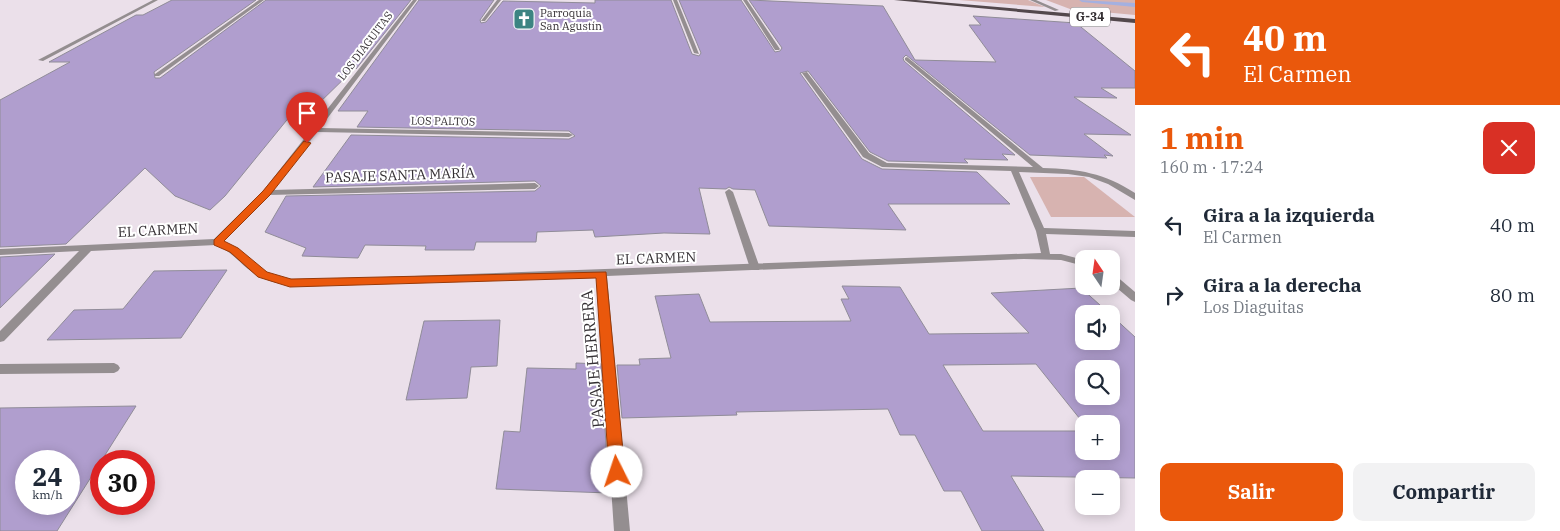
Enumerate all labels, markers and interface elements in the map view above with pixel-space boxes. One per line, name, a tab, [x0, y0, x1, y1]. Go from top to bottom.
place label: Parroquia San Agustín	[540, 6, 602, 33]
church icon: Parroquia San Agustín	[512, 7, 536, 31]
road number: G-34	[1070, 8, 1110, 26]
street label: LOS DIAGUITAS	[335, 9, 395, 83]
text: 40 m	[1243, 15, 1327, 61]
icon: left	[1160, 20, 1225, 85]
text: El Carmen	[1243, 59, 1351, 88]
pin	[286, 92, 328, 143]
icon: arrive	[293, 99, 321, 127]
street label: LOS PALTOS	[411, 113, 475, 129]
text: 1 min	[1160, 118, 1244, 157]
button: close	[1483, 122, 1535, 174]
text: 160 m · 17:24	[1160, 157, 1263, 177]
street label: PASAJE SANTA MARÍA	[325, 162, 476, 187]
text: Gira a la izquierda	[1203, 203, 1375, 227]
icon: left	[1160, 211, 1188, 239]
text: 40 m	[1490, 213, 1535, 237]
street label: EL CARMEN	[117, 219, 199, 241]
text: El Carmen	[1203, 227, 1282, 247]
street label: EL CARMEN	[615, 248, 697, 268]
north arrow	[1075, 250, 1120, 295]
map controls	[1075, 250, 1120, 515]
text: Gira a la derecha	[1203, 273, 1362, 297]
icon: right	[1160, 281, 1188, 309]
text: 80 m	[1490, 283, 1535, 307]
street label: PASAJE HERRERA	[576, 289, 608, 429]
text: Los Diaguitas	[1203, 297, 1304, 317]
button: sound	[1075, 305, 1120, 350]
button: search	[1075, 360, 1120, 405]
button: +	[1075, 415, 1120, 460]
position arrow	[590, 445, 642, 497]
speed limit sign: 30	[90, 450, 155, 515]
text: 24	[32, 460, 63, 493]
button: Salir	[1160, 463, 1343, 521]
button: Compartir	[1353, 463, 1535, 521]
button: −	[1075, 470, 1120, 515]
text: km/h	[32, 487, 63, 502]

